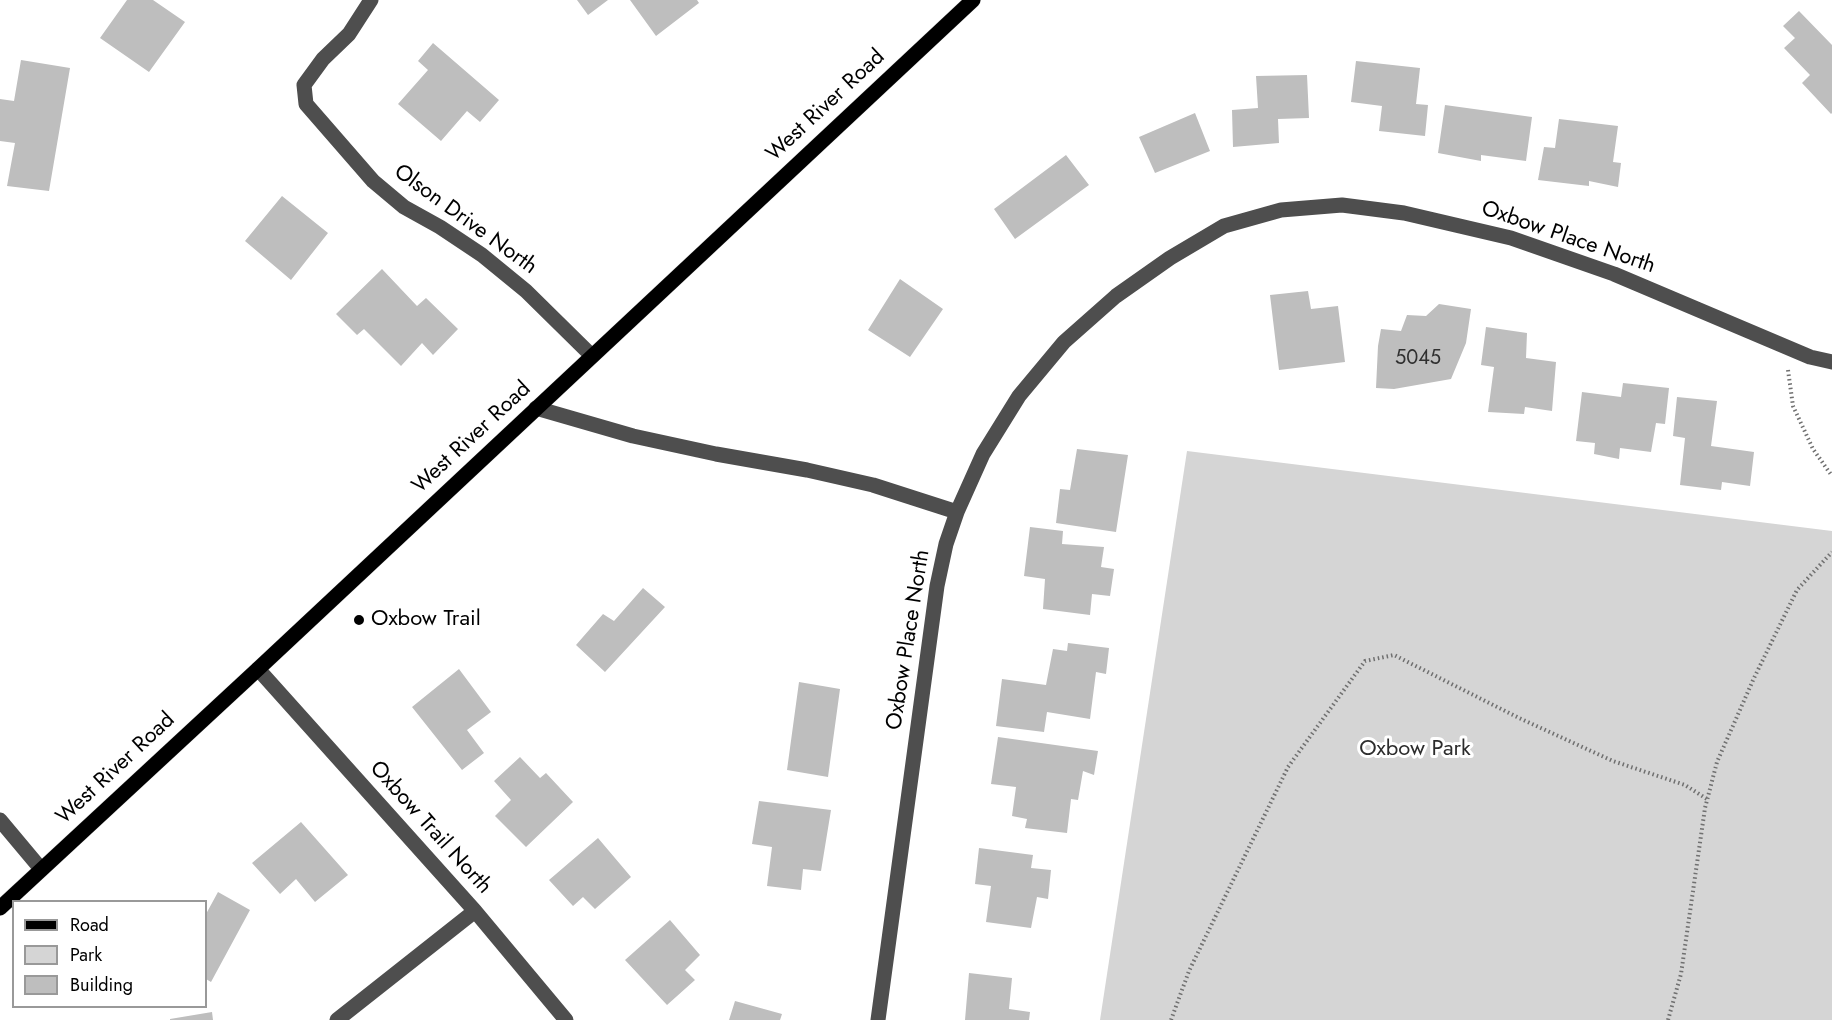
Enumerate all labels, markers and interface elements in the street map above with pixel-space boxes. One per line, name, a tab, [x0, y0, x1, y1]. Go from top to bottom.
street label: West River Road	[761, 44, 891, 168]
street label: Olson Drive North	[388, 159, 542, 281]
street label: Oxbow Place North	[1478, 196, 1658, 280]
house number: 5045	[1395, 347, 1441, 371]
street label: West River Road	[407, 376, 537, 500]
street label: Oxbow Place North	[882, 548, 936, 732]
place label: Oxbow Trail	[371, 607, 481, 633]
marker: Oxbow Trail	[352, 613, 366, 627]
street label: West River Road	[51, 707, 181, 831]
park label: Oxbow Park	[1359, 737, 1471, 763]
street label: Oxbow Trail North	[363, 756, 497, 900]
legend	[12, 900, 207, 1008]
text: Road	[70, 912, 109, 938]
text: Park	[70, 942, 102, 968]
text: Building	[70, 972, 133, 998]

